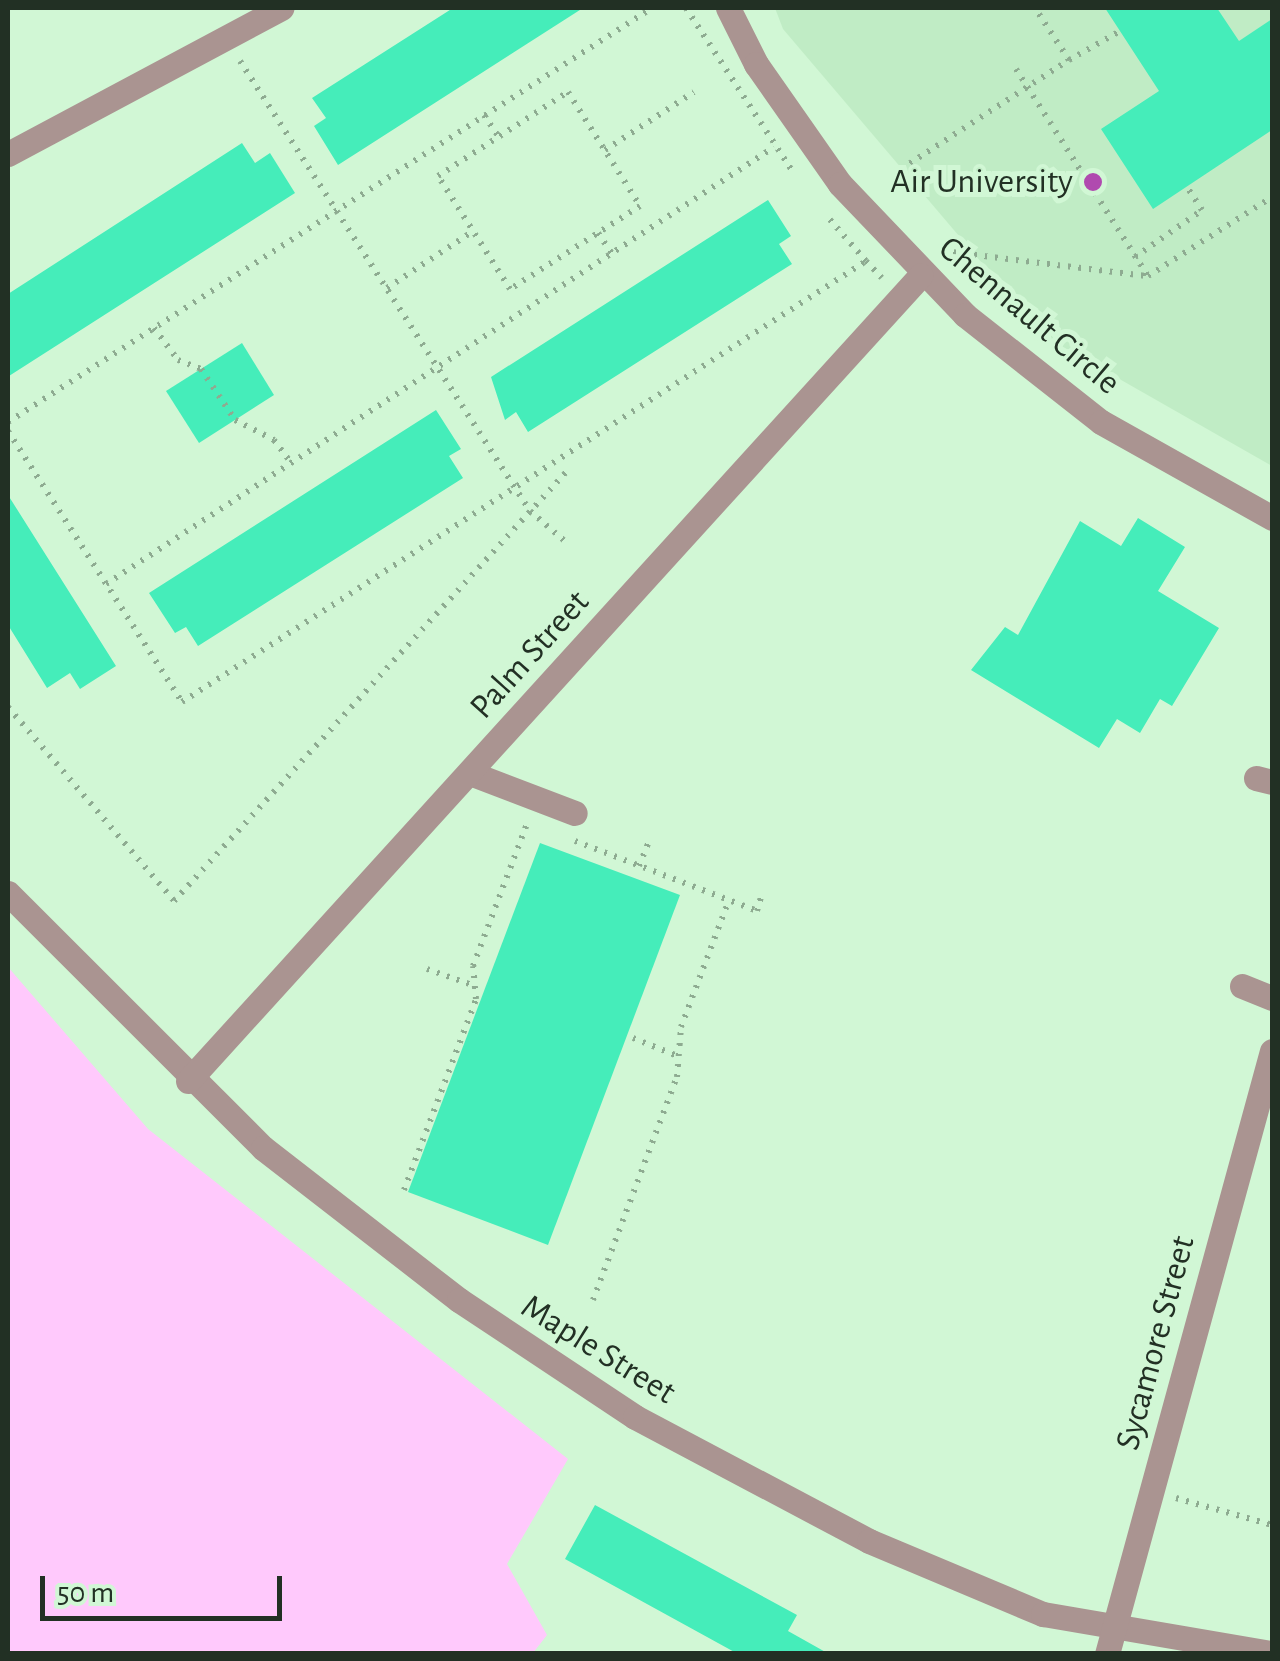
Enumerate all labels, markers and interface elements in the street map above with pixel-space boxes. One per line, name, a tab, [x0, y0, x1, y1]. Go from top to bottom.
place label: Air University	[890, 161, 1073, 203]
marker: Air University	[1082, 171, 1104, 193]
street label: Chennault Circle	[930, 228, 1128, 404]
street label: Palm Street	[461, 582, 599, 728]
street label: Sycamore Street	[1107, 1231, 1205, 1455]
street label: Maple Street	[513, 1286, 683, 1414]
scale bar	[45, 1556, 288, 1618]
text: 50 m	[57, 1578, 114, 1608]

